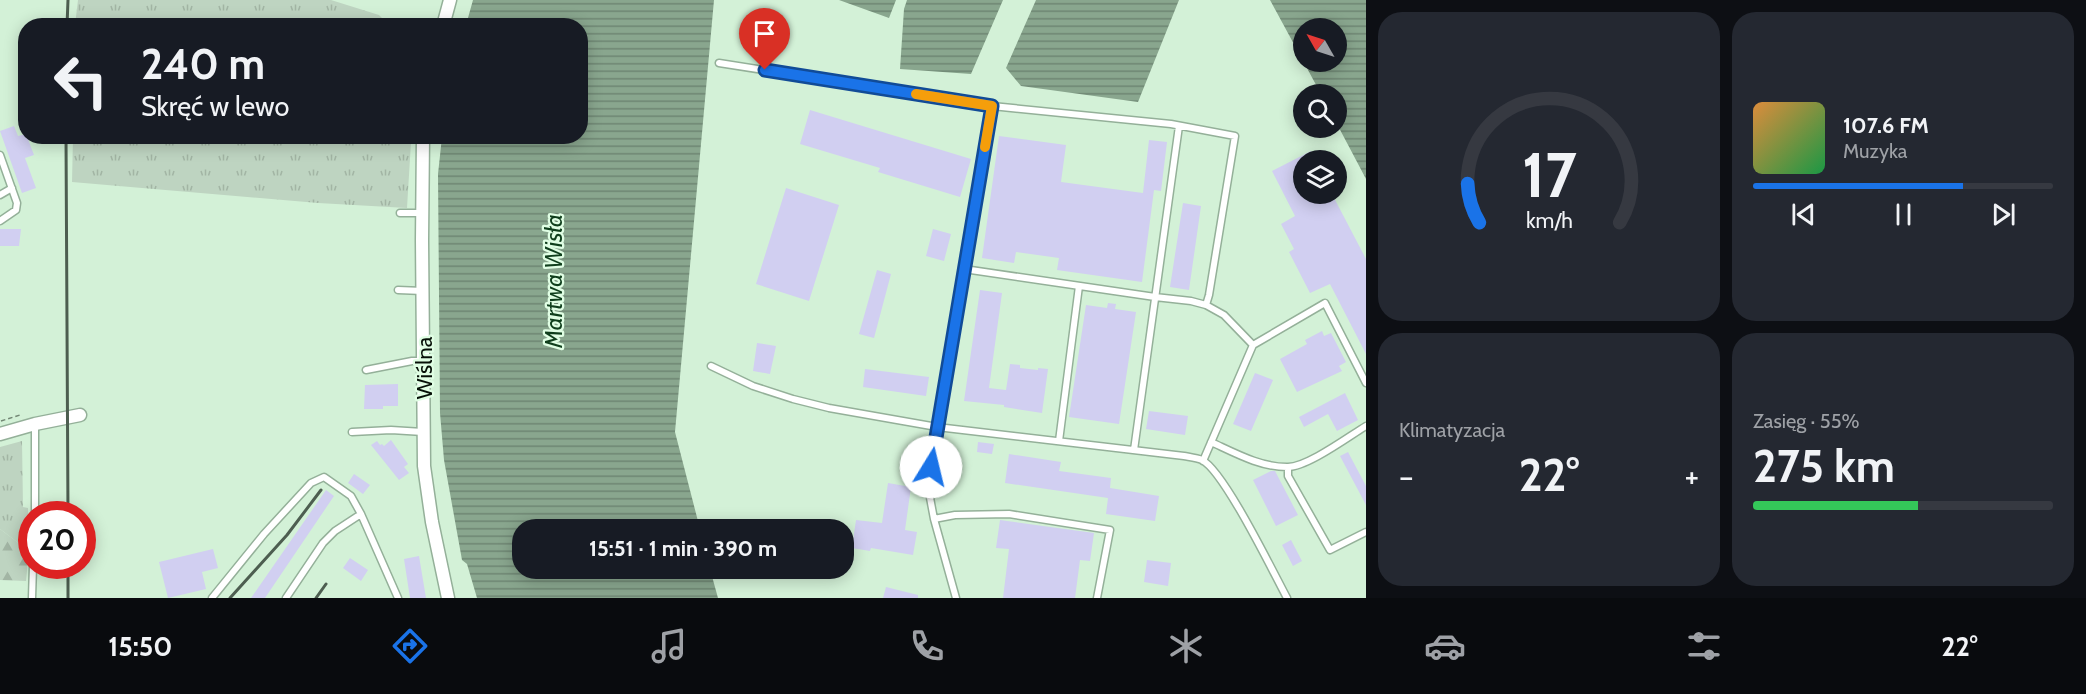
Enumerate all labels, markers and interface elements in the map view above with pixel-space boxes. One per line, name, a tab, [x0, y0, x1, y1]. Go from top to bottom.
pin	[739, 8, 790, 70]
icon: arrive	[748, 17, 781, 50]
north arrow	[1293, 18, 1347, 72]
map controls	[1293, 18, 1347, 204]
text: 240 m	[141, 38, 265, 90]
icon: left	[42, 42, 120, 120]
button: search	[1293, 84, 1347, 138]
text: Skręć w lewo	[141, 90, 289, 123]
text: 107.6 FM	[1843, 112, 1929, 139]
text: 17	[1522, 138, 1577, 214]
text: Muzyka	[1843, 139, 1907, 163]
button: layers	[1293, 150, 1347, 204]
icon: previous	[1787, 198, 1820, 231]
icon: pause	[1887, 198, 1920, 231]
icon: next	[1987, 198, 2020, 231]
text: km/h	[1526, 208, 1572, 234]
water label: Martwa Wisła	[539, 214, 568, 349]
street label: Wiślna	[411, 336, 438, 399]
text: Zasięg · 55%	[1753, 409, 1859, 433]
text: Klimatyzacja	[1399, 418, 1505, 442]
position arrow	[899, 435, 963, 499]
text: 275 km	[1753, 439, 1895, 493]
text: 22°	[1519, 448, 1579, 502]
text: −	[1399, 456, 1414, 496]
text: +	[1684, 456, 1699, 496]
speed limit sign: 20	[18, 501, 96, 579]
text: 15:51 · 1 min · 390 m	[589, 535, 777, 562]
icon: directions	[389, 625, 431, 667]
icon: music	[648, 625, 690, 667]
icon: phone	[906, 625, 948, 667]
icon: climate	[1165, 625, 1207, 667]
icon: car	[1424, 625, 1466, 667]
icon: filters	[1683, 625, 1725, 667]
text: 15:50	[108, 630, 172, 663]
text: 22°	[1941, 630, 1978, 663]

